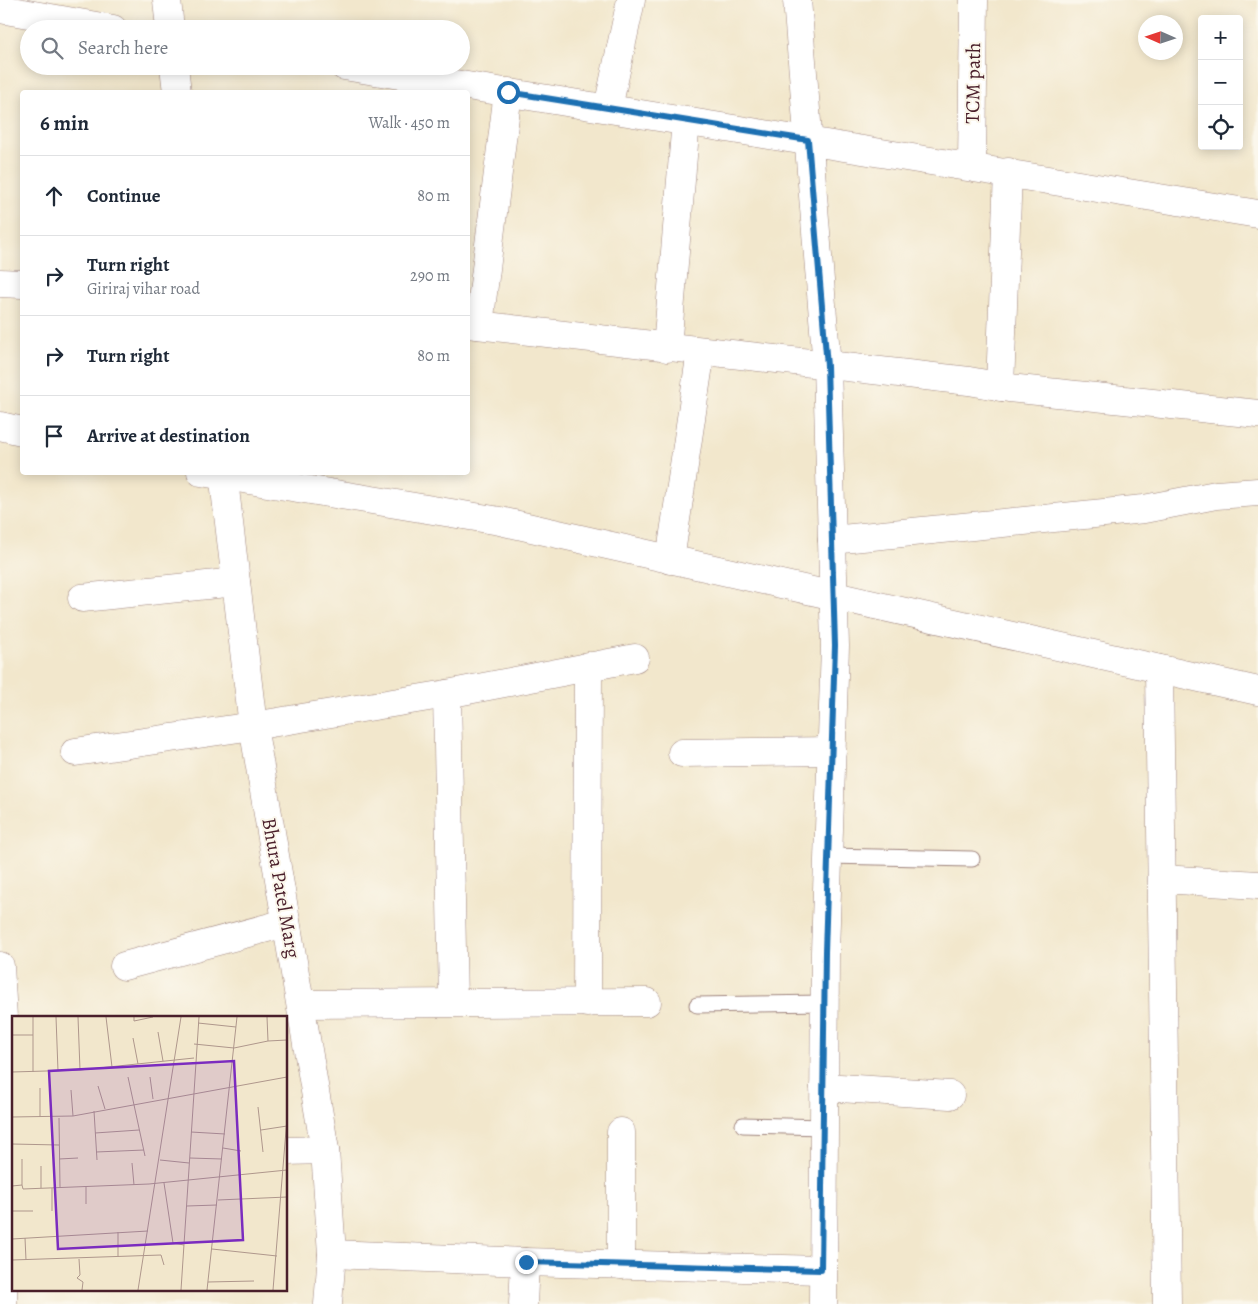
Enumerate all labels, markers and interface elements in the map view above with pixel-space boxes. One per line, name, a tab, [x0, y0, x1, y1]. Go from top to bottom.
north arrow	[1138, 15, 1183, 60]
map controls	[1198, 15, 1243, 150]
button: +	[1198, 15, 1243, 60]
search box	[20, 20, 470, 75]
icon: search	[38, 34, 66, 62]
text: Search here	[78, 35, 168, 61]
street label: TCM path	[959, 42, 987, 124]
button: −	[1198, 60, 1243, 105]
route start	[497, 81, 520, 104]
button: locate	[1198, 105, 1243, 150]
text: 6 min	[40, 109, 89, 137]
text: Walk · 450 m	[368, 112, 450, 134]
icon: ahead	[40, 182, 68, 210]
text: Continue	[87, 183, 161, 209]
text: 80 m	[417, 185, 450, 207]
text: Turn right	[87, 252, 169, 278]
icon: right	[40, 262, 68, 290]
text: 290 m	[410, 265, 450, 287]
text: Giriraj vihar road	[87, 278, 200, 300]
icon: right	[40, 342, 68, 370]
text: Turn right	[87, 343, 169, 369]
text: 80 m	[417, 345, 450, 367]
icon: arrive	[40, 422, 68, 450]
text: Arrive at destination	[87, 423, 250, 449]
street label: Bhura Patel Marg	[255, 816, 307, 960]
inset map	[12, 1016, 288, 1292]
route end	[515, 1251, 538, 1274]

